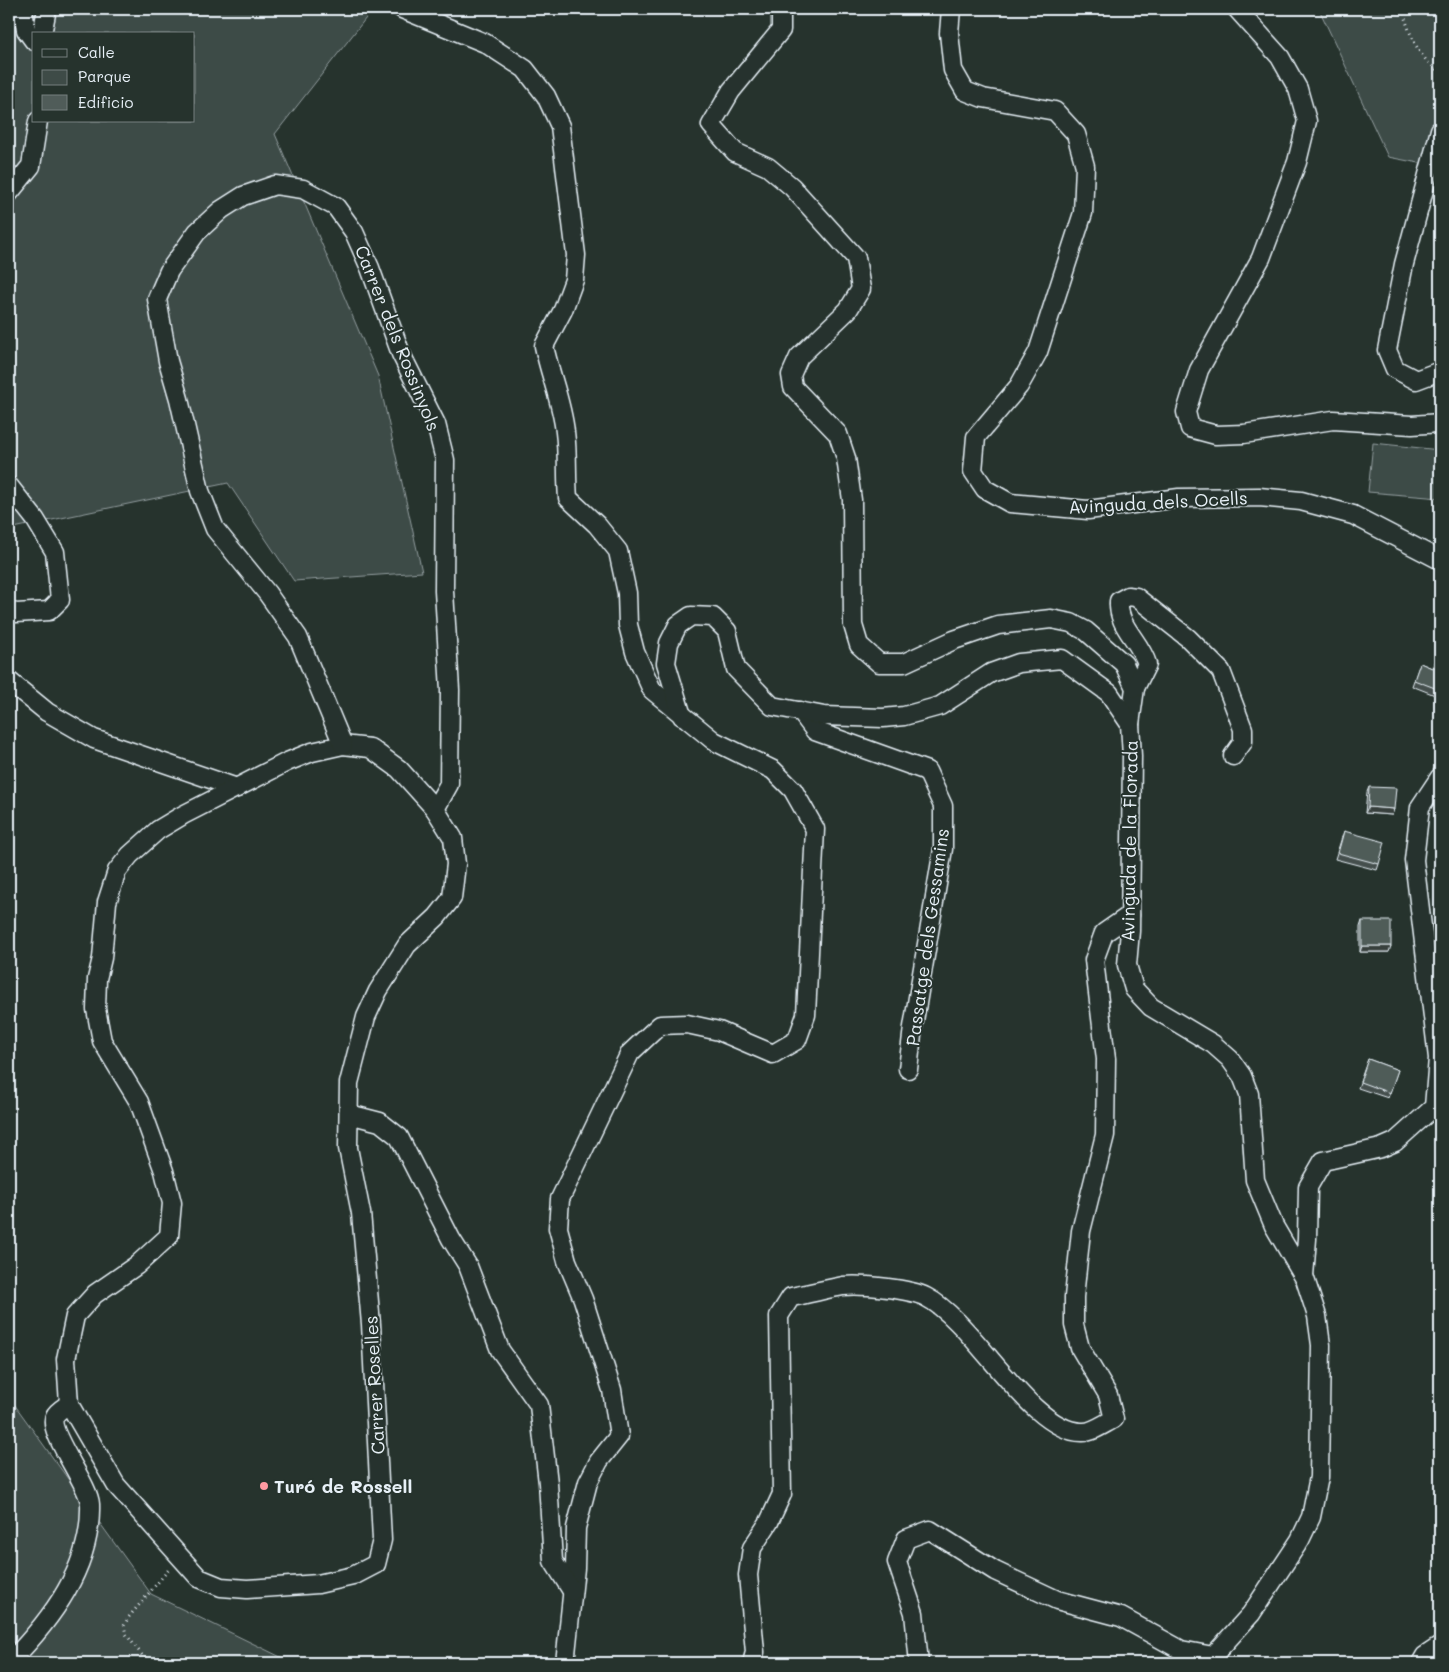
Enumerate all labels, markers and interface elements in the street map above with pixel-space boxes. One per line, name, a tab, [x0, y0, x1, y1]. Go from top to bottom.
legend	[32, 32, 195, 122]
text: Calle	[78, 42, 115, 62]
text: Parque	[78, 66, 131, 86]
text: Edificio	[78, 92, 134, 112]
street label: Carrer dels Rossinyols	[350, 242, 446, 434]
street label: Avinguda dels Ocells	[1068, 485, 1248, 519]
street label: Avinguda de la Florada	[1115, 740, 1143, 942]
street label: Passatge dels Gessamins	[900, 827, 954, 1047]
street label: Carrer Roselles	[358, 1315, 390, 1455]
place label: Turó de Rossell	[274, 1474, 412, 1498]
marker: Turó de Rossell	[258, 1480, 270, 1492]

